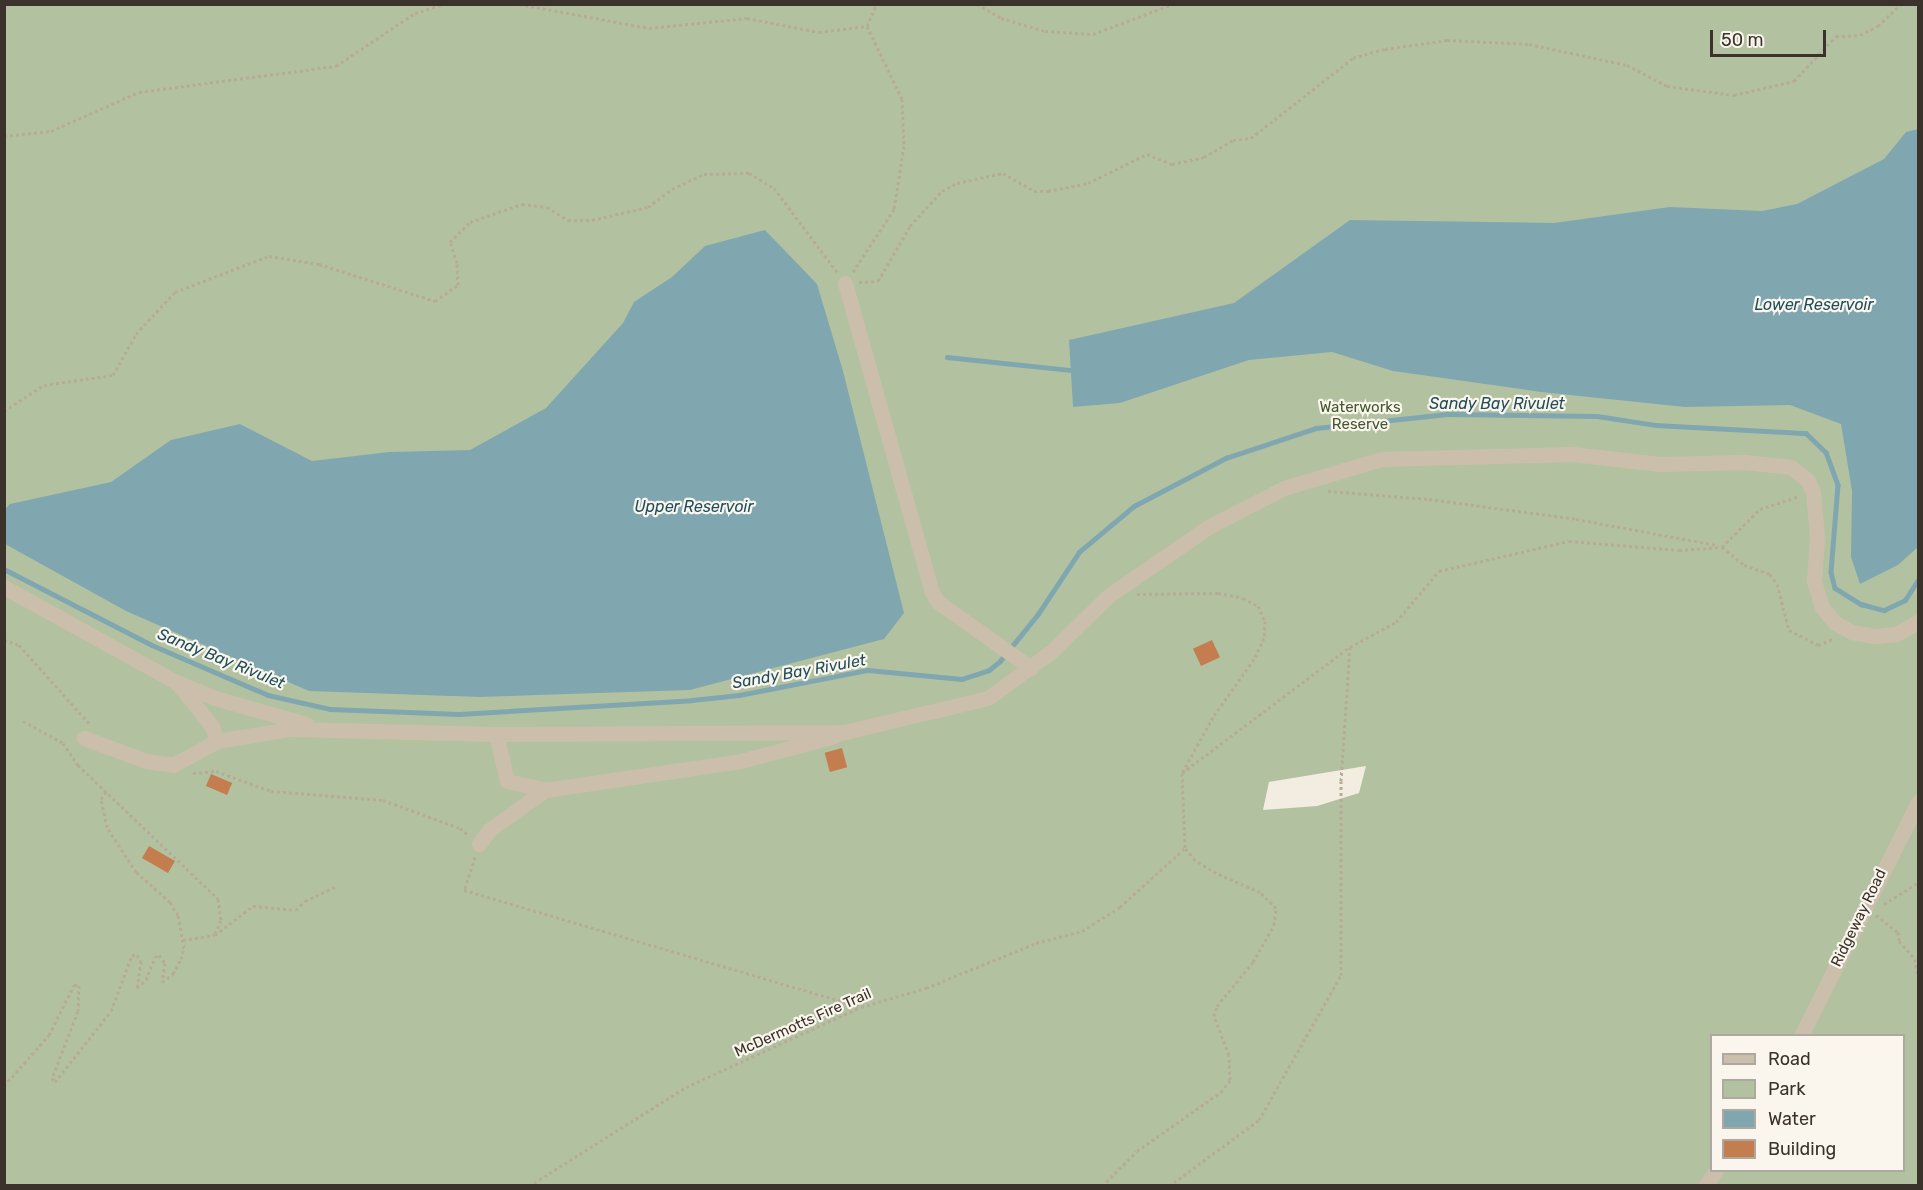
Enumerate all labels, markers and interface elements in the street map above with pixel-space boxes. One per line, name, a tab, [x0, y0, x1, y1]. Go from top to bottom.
scale bar	[1713, 18, 1828, 56]
text: 50 m	[1721, 29, 1764, 51]
water label: Lower Reservoir	[1754, 295, 1874, 315]
water label: Sandy Bay Rivulet	[1429, 394, 1565, 414]
park label: Waterworks Reserve	[1319, 398, 1401, 433]
water label: Upper Reservoir	[634, 497, 754, 517]
water label: Sandy Bay Rivulet	[154, 625, 288, 693]
water label: Sandy Bay Rivulet	[730, 651, 868, 693]
street label: Ridgeway Road	[1827, 866, 1891, 970]
street label: McDermotts Fire Trail	[732, 985, 874, 1061]
legend	[1710, 1034, 1905, 1172]
text: Road	[1768, 1048, 1811, 1070]
text: Park	[1768, 1078, 1805, 1100]
text: Water	[1768, 1108, 1816, 1130]
text: Building	[1768, 1138, 1836, 1160]

